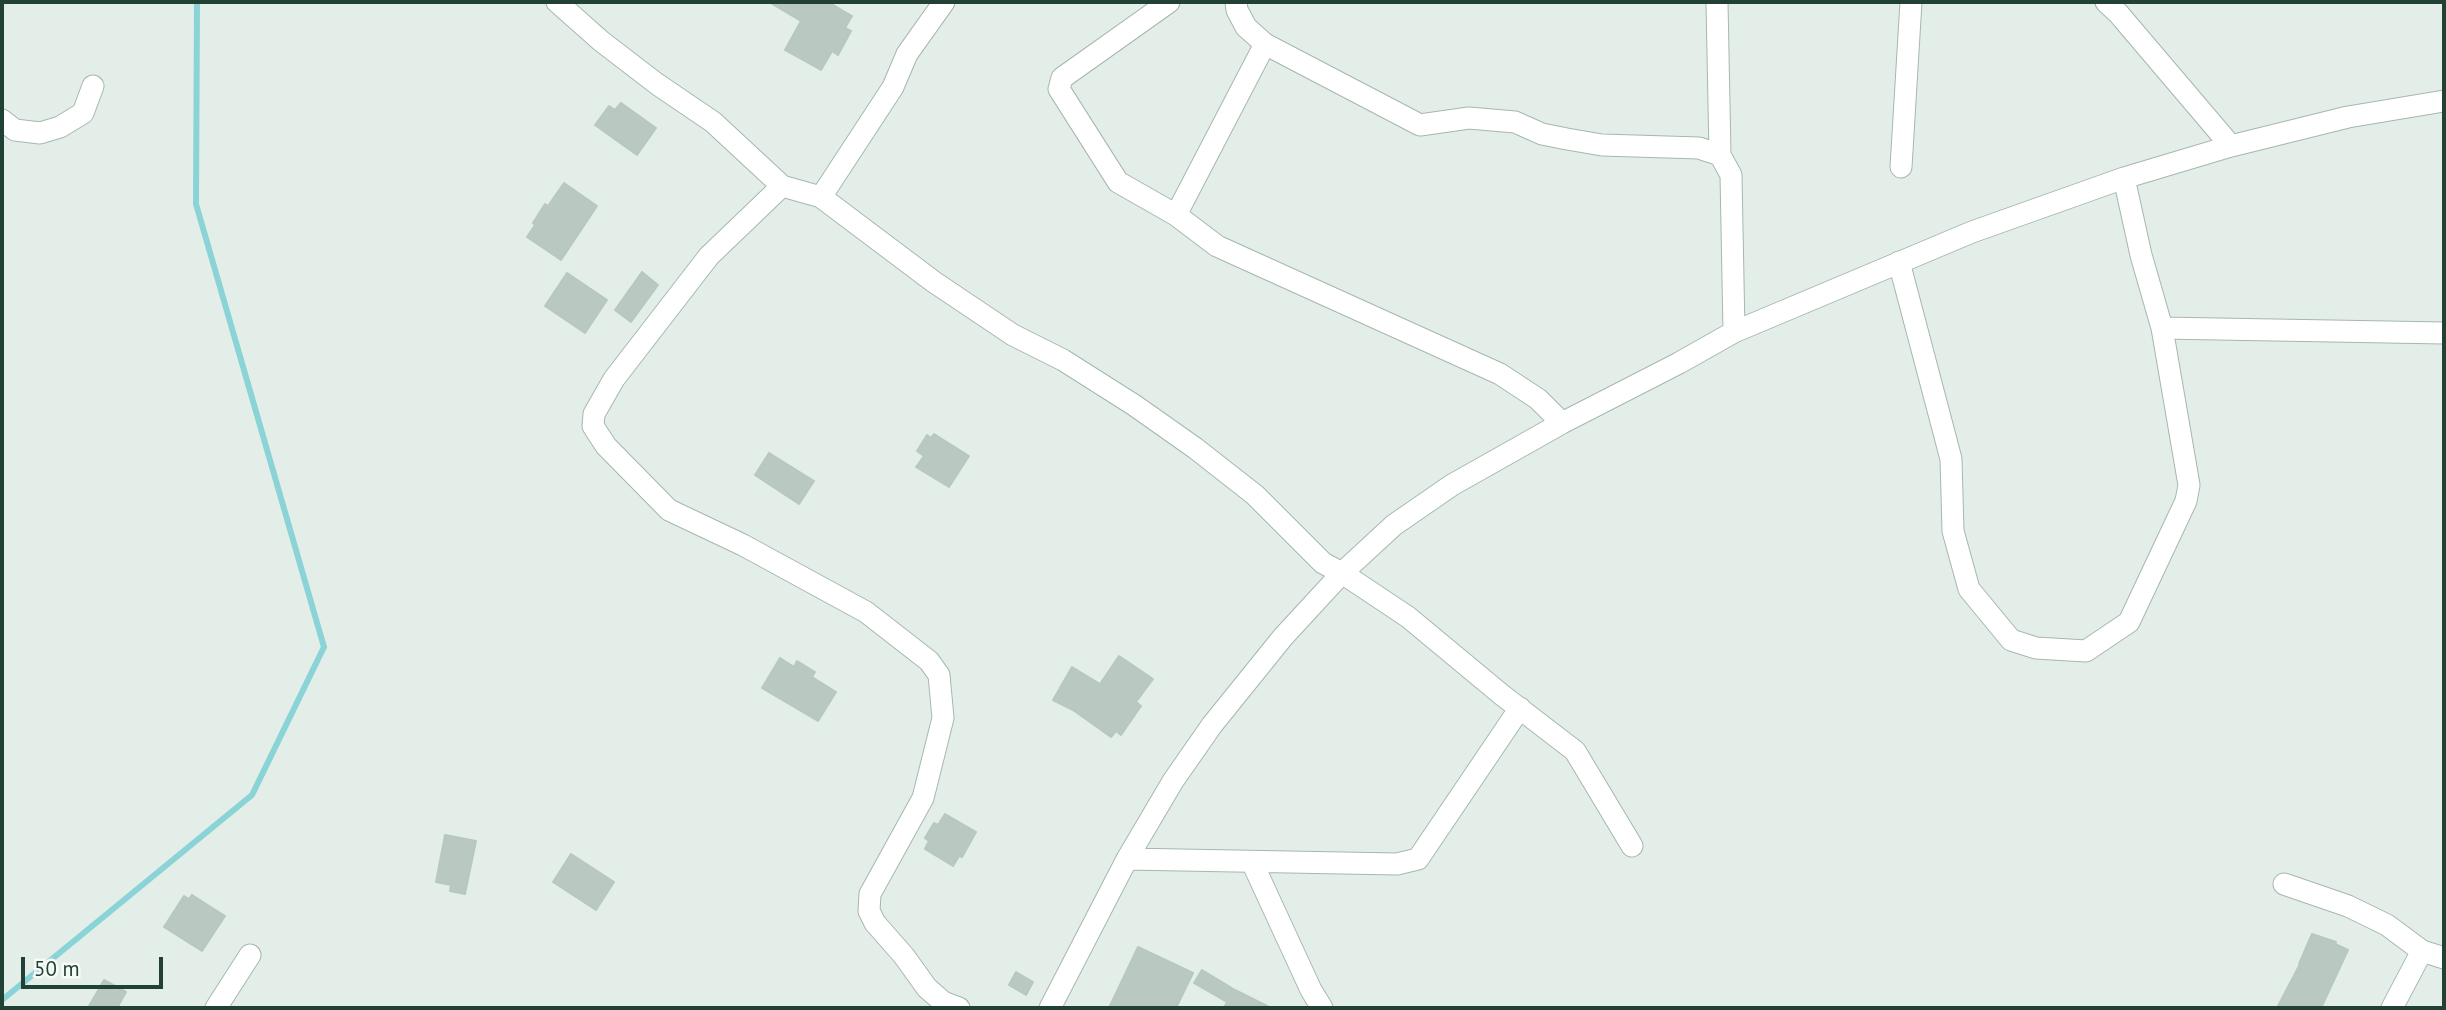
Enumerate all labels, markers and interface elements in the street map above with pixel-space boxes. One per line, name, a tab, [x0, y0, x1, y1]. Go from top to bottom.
scale bar	[24, 944, 166, 988]
text: 50 m	[34, 955, 80, 982]

